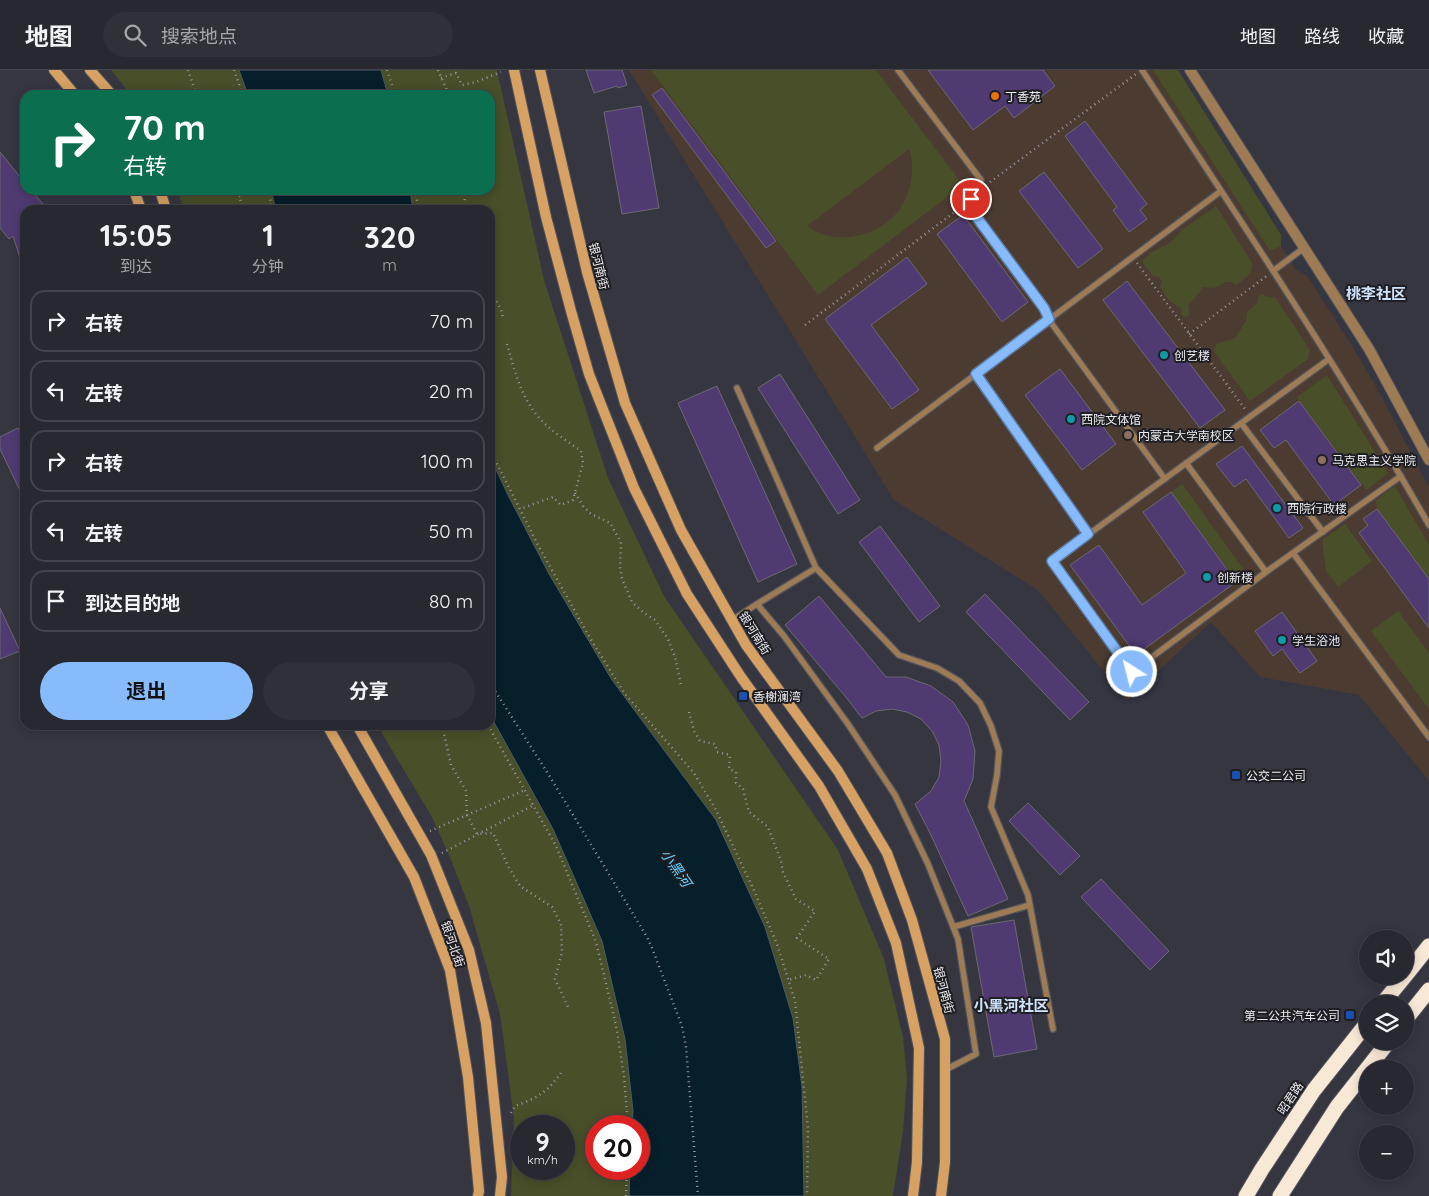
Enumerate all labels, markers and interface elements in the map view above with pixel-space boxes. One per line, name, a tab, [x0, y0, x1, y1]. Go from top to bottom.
search box	[103, 12, 453, 57]
text: 地图	[25, 21, 73, 51]
icon: search	[121, 21, 149, 49]
text: 搜索地点	[161, 24, 237, 48]
text: 地图	[1240, 25, 1276, 48]
text: 路线	[1304, 25, 1340, 48]
text: 收藏	[1368, 25, 1404, 48]
place label: 丁香苑	[1005, 89, 1041, 104]
marker: 丁香苑	[989, 90, 1001, 102]
text: 70 m	[123, 105, 206, 149]
icon: right	[40, 110, 105, 175]
text: 右转	[123, 152, 167, 180]
pin	[950, 178, 992, 220]
icon: arrive	[957, 185, 985, 213]
text: 15:05	[100, 216, 172, 254]
text: 1	[262, 216, 274, 254]
text: 320	[364, 218, 415, 256]
street label: 银河南街	[586, 241, 612, 291]
text: m	[382, 255, 397, 275]
text: 到达	[120, 256, 152, 276]
text: 分钟	[252, 256, 284, 276]
district label: 桃李社区	[1346, 284, 1406, 303]
icon: right	[42, 307, 70, 335]
text: 70 m	[429, 309, 473, 333]
text: 右转	[85, 311, 123, 335]
place label: 创艺楼	[1174, 348, 1210, 363]
marker: 创艺楼	[1158, 349, 1170, 361]
icon: left	[42, 377, 70, 405]
text: 20 m	[429, 379, 473, 403]
text: 左转	[85, 381, 123, 405]
place label: 西院文体馆	[1081, 412, 1141, 427]
marker: 西院文体馆	[1065, 413, 1077, 425]
place label: 内蒙古大学南校区	[1138, 428, 1234, 443]
marker: 内蒙古大学南校区	[1122, 429, 1134, 441]
icon: right	[42, 447, 70, 475]
text: 100 m	[421, 449, 473, 473]
text: 右转	[85, 451, 123, 475]
place label: 马克思主义学院	[1332, 453, 1416, 468]
marker: 马克思主义学院	[1316, 454, 1328, 466]
place label: 西院行政楼	[1287, 501, 1347, 516]
marker: 西院行政楼	[1271, 502, 1283, 514]
icon: left	[42, 517, 70, 545]
text: 50 m	[429, 519, 473, 543]
text: 左转	[85, 521, 123, 545]
place label: 创新楼	[1217, 570, 1253, 585]
marker: 创新楼	[1201, 571, 1213, 583]
icon: arrive	[42, 587, 70, 615]
text: 80 m	[429, 589, 473, 613]
text: 到达目的地	[85, 591, 180, 615]
street label: 银河南街	[736, 609, 774, 657]
place label: 学生浴池	[1292, 633, 1340, 648]
marker: 学生浴池	[1276, 634, 1288, 646]
position arrow	[1105, 645, 1157, 697]
button: 退出	[40, 662, 253, 720]
button: 分享	[263, 662, 475, 720]
place label: 香榭澜湾	[753, 689, 801, 704]
marker: 香榭澜湾	[737, 690, 749, 702]
place label: 公交二公司	[1246, 768, 1306, 783]
marker: 公交二公司	[1230, 769, 1242, 781]
water label: 小黑河	[657, 846, 697, 893]
street label: 银河北街	[438, 919, 468, 969]
map controls	[1359, 930, 1414, 1180]
button: sound	[1359, 930, 1414, 985]
street label: 银河南街	[931, 965, 957, 1015]
button: layers	[1359, 995, 1414, 1050]
district label: 小黑河社区	[973, 996, 1049, 1015]
place label: 第二公共汽车公司	[1244, 1008, 1340, 1023]
marker: 第二公共汽车公司	[1344, 1009, 1356, 1021]
button: +	[1359, 1060, 1414, 1115]
street label: 昭君路	[1274, 1079, 1306, 1117]
speed limit sign: 20	[585, 1115, 650, 1180]
button: −	[1359, 1125, 1414, 1180]
text: 9	[535, 1126, 550, 1157]
text: km/h	[527, 1152, 558, 1167]

